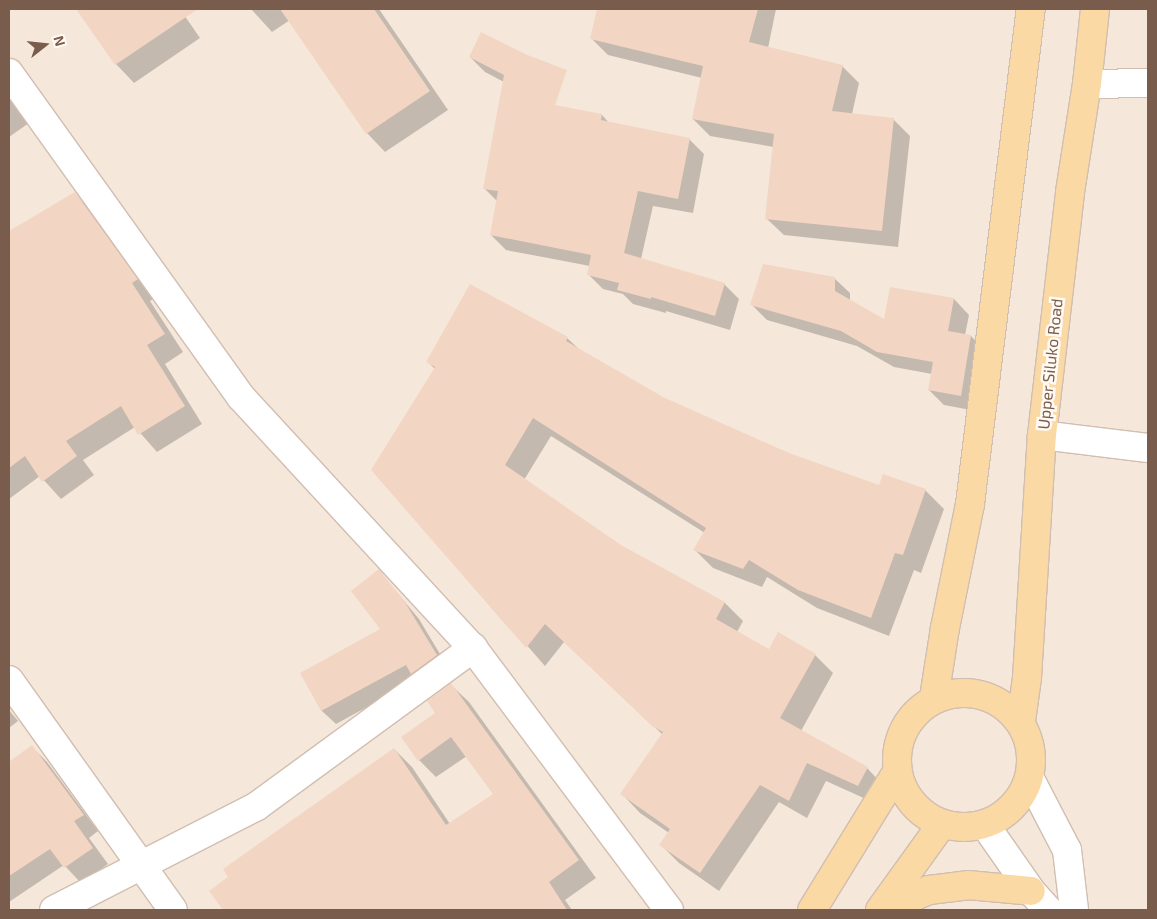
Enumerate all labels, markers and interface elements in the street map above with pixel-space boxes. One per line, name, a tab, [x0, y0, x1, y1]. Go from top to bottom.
north arrow	[20, 20, 70, 70]
text: N	[50, 34, 69, 48]
street label: Upper Siluko Road	[1034, 297, 1066, 431]

